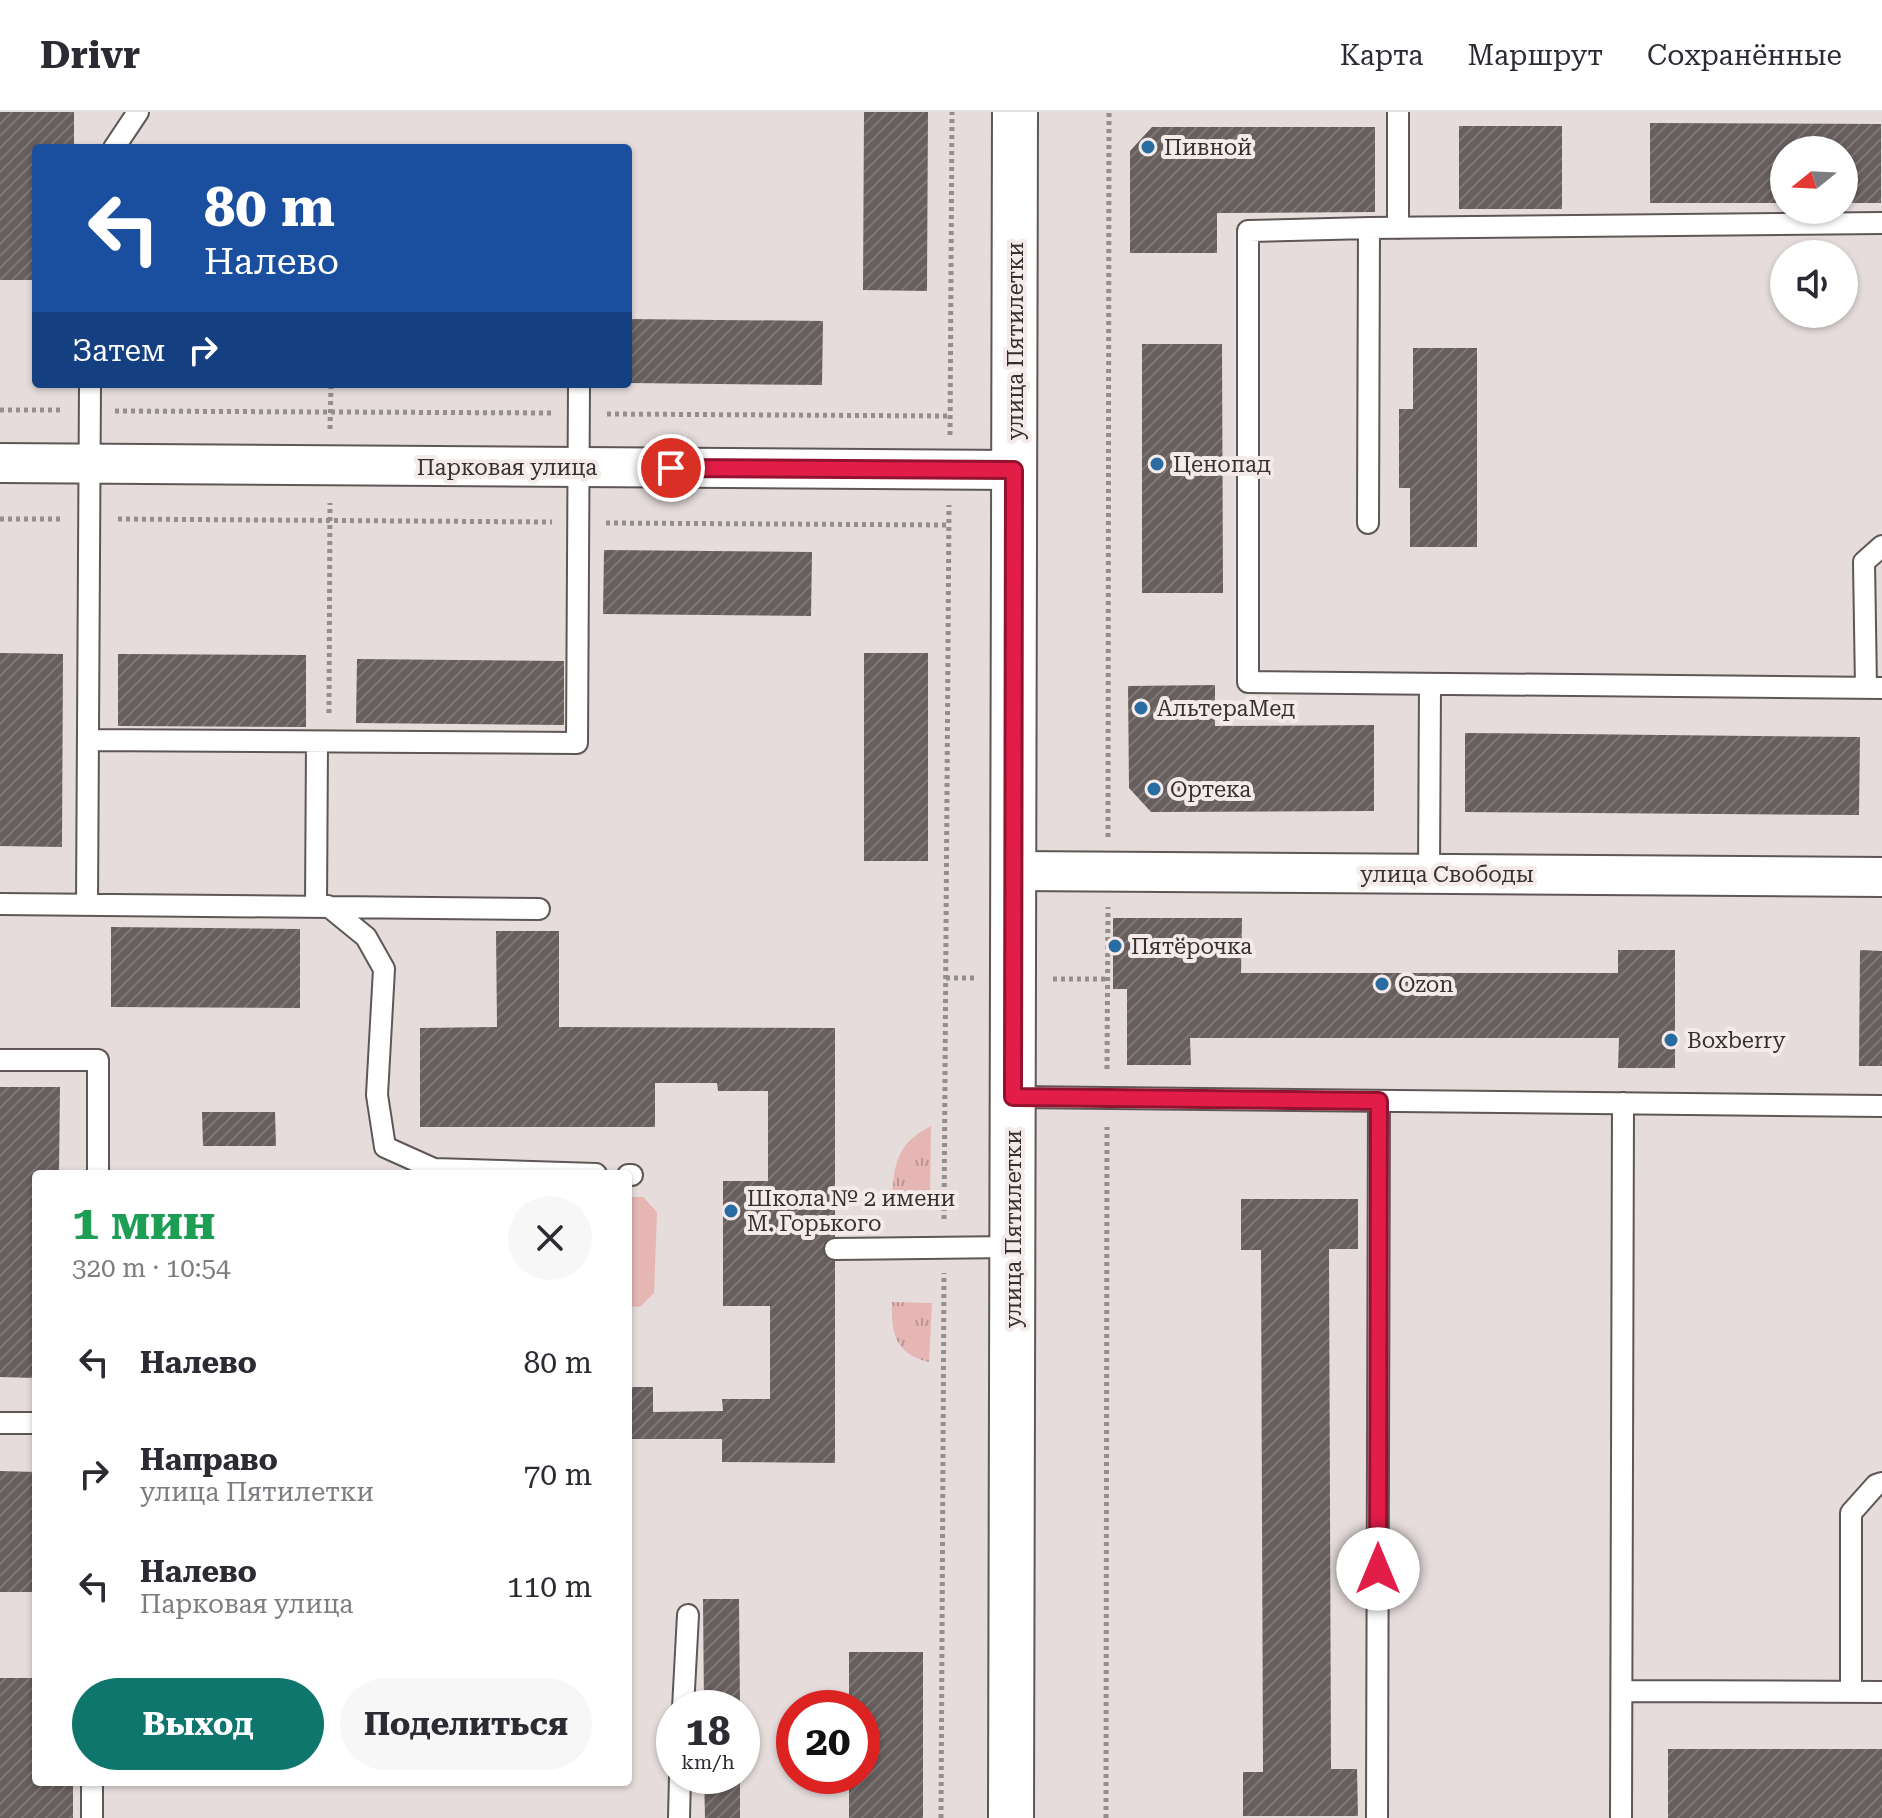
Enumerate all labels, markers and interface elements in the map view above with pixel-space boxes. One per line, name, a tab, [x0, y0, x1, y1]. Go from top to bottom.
text: Drivr	[40, 33, 140, 77]
text: Карта	[1340, 39, 1424, 72]
text: Маршрут	[1468, 39, 1603, 72]
text: Сохранённые	[1647, 39, 1842, 72]
place label: Пивной	[1164, 135, 1252, 160]
north arrow	[1770, 136, 1858, 224]
map controls	[1770, 136, 1858, 328]
marker: Пивной	[1139, 138, 1157, 156]
text: 80 m	[204, 174, 335, 240]
icon: left	[72, 176, 176, 280]
button: sound	[1770, 240, 1858, 328]
text: Налево	[204, 241, 339, 283]
street label: улица Пятилетки	[1003, 242, 1028, 440]
icon: right	[181, 328, 225, 372]
text: Затем	[72, 333, 165, 368]
pin	[637, 434, 705, 502]
icon: arrive	[649, 446, 693, 490]
place label: Ценопад	[1173, 452, 1271, 477]
street label: Парковая улица	[417, 455, 597, 480]
marker: Ценопад	[1148, 455, 1166, 473]
place label: АльтераМед	[1157, 696, 1295, 721]
marker: АльтераМед	[1132, 699, 1150, 717]
place label: Ортека	[1170, 777, 1251, 802]
marker: Ортека	[1145, 780, 1163, 798]
street label: улица Свободы	[1360, 862, 1534, 887]
place label: Пятёрочка	[1131, 934, 1252, 959]
marker: Пятёрочка	[1106, 937, 1124, 955]
place label: Ozon	[1398, 972, 1454, 997]
marker: Ozon	[1373, 975, 1391, 993]
place label: Boxberry	[1687, 1028, 1785, 1053]
marker: Boxberry	[1662, 1031, 1680, 1049]
street label: улица Пятилетки	[1001, 1130, 1026, 1328]
place label: Школа № 2 имени М. Горького	[747, 1186, 955, 1236]
text: 1 мин	[72, 1195, 215, 1251]
button: close	[508, 1196, 592, 1280]
marker: Школа № 2 имени М. Горького	[722, 1202, 740, 1220]
text: 320 m · 10:54	[72, 1253, 231, 1283]
icon: left	[72, 1340, 116, 1384]
text: Налево	[140, 1345, 257, 1380]
text: 80 m	[523, 1345, 592, 1380]
text: Направо	[140, 1442, 278, 1477]
icon: right	[72, 1452, 116, 1496]
text: 70 m	[523, 1457, 592, 1492]
text: улица Пятилетки	[140, 1477, 374, 1507]
position arrow	[1336, 1527, 1420, 1611]
text: Налево	[140, 1554, 257, 1589]
icon: left	[72, 1564, 116, 1608]
text: 110 m	[507, 1569, 592, 1604]
text: Парковая улица	[140, 1589, 353, 1619]
button: Выход	[72, 1678, 324, 1770]
button: Поделиться	[340, 1678, 592, 1770]
speed limit sign: 20	[776, 1690, 880, 1794]
text: 18	[686, 1708, 730, 1755]
text: km/h	[681, 1750, 735, 1774]

